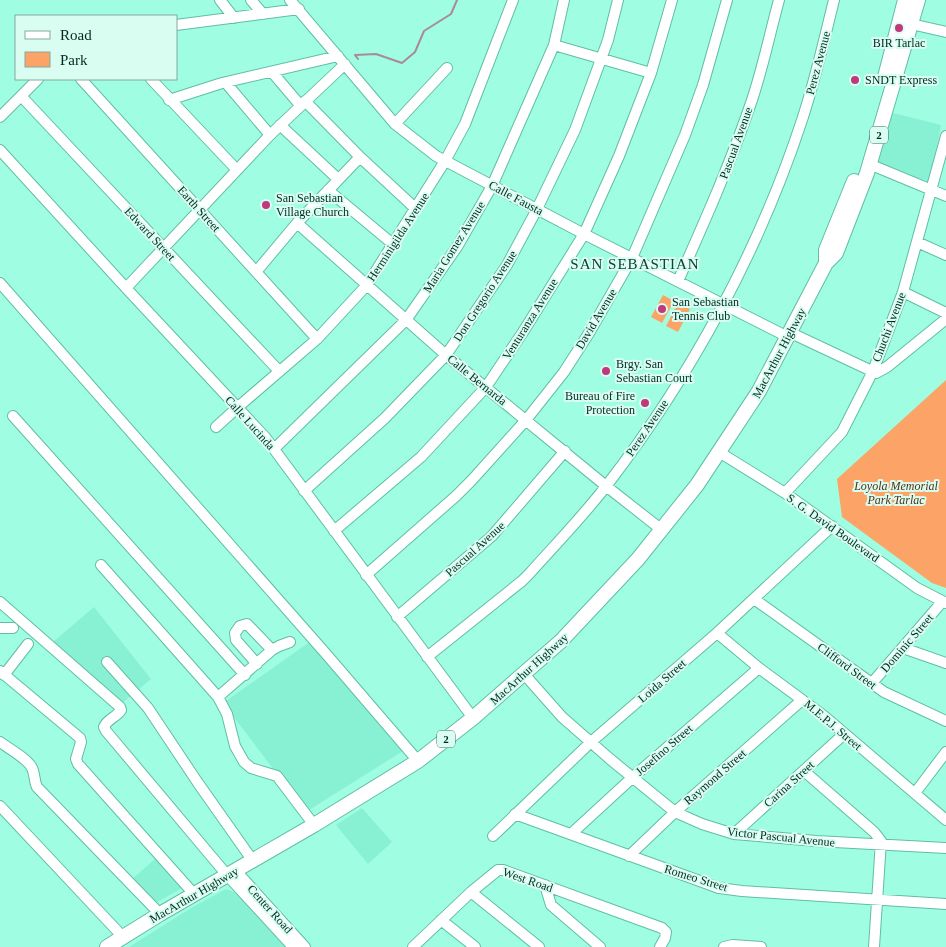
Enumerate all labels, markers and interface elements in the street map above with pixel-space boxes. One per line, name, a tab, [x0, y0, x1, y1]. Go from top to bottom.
legend	[15, 15, 178, 80]
marker: BIR Tarlac	[893, 22, 905, 34]
text: Road	[60, 27, 92, 43]
street label: Perez Avenue	[803, 30, 833, 96]
place label: BIR Tarlac	[873, 36, 925, 50]
text: Park	[60, 52, 88, 68]
place label: SNDT Express	[865, 73, 937, 87]
marker: SNDT Express	[849, 74, 861, 86]
street label: Pascual Avenue	[717, 105, 755, 181]
road number: 2	[870, 126, 888, 144]
street label: Calle Fausta	[486, 178, 546, 218]
street label: Earth Street	[175, 183, 224, 235]
street label: Herminigilda Avenue	[364, 190, 432, 284]
place label: San Sebastian Village Church	[276, 191, 349, 219]
marker: San Sebastian Village Church	[260, 199, 272, 211]
street label: Maria Gomez Avenue	[420, 199, 488, 295]
street label: Edward Street	[122, 204, 179, 264]
street label: Don Gregorio Avenue	[450, 248, 520, 344]
district label: SAN SEBASTIAN	[570, 256, 700, 272]
street label: Venturanza Avenue	[499, 276, 561, 362]
street label: David Avenue	[572, 286, 620, 352]
street label: Chuchi Avenue	[869, 290, 909, 364]
place label: San Sebastian Tennis Club	[672, 295, 739, 323]
marker: San Sebastian Tennis Club	[656, 303, 668, 315]
street label: MacArthur Highway	[749, 305, 809, 401]
street label: Calle Bernarda	[444, 352, 510, 409]
place label: Brgy. San Sebastian Court	[616, 357, 693, 385]
marker: Brgy. San Sebastian Court	[600, 365, 612, 377]
place label: Bureau of Fire Protection	[565, 389, 635, 417]
street label: Calle Lucinda	[222, 393, 278, 453]
street label: Perez Avenue	[623, 397, 671, 459]
marker: Bureau of Fire Protection	[639, 397, 651, 409]
park label: Loyola Memorial Park Tarlac	[853, 479, 938, 507]
street label: S. G. David Boulevard	[784, 491, 882, 565]
street label: Pascual Avenue	[442, 519, 508, 579]
street label: Dominic Street	[878, 610, 937, 675]
street label: MacArthur Highway	[487, 630, 571, 708]
street label: Clifford Street	[815, 640, 880, 692]
street label: Loida Street	[635, 656, 689, 706]
street label: M.E.P.J. Street	[801, 697, 865, 754]
street label: Josefino Street	[633, 721, 696, 779]
road number: 2	[437, 731, 455, 748]
street label: Raymond Street	[681, 746, 749, 808]
street label: Carina Street	[761, 757, 818, 810]
street label: Victor Pascual Avenue	[726, 824, 836, 850]
street label: Romeo Street	[663, 862, 730, 894]
street label: MacArthur Highway	[147, 864, 241, 926]
street label: West Road	[501, 865, 555, 895]
street label: Center Road	[245, 882, 295, 936]

